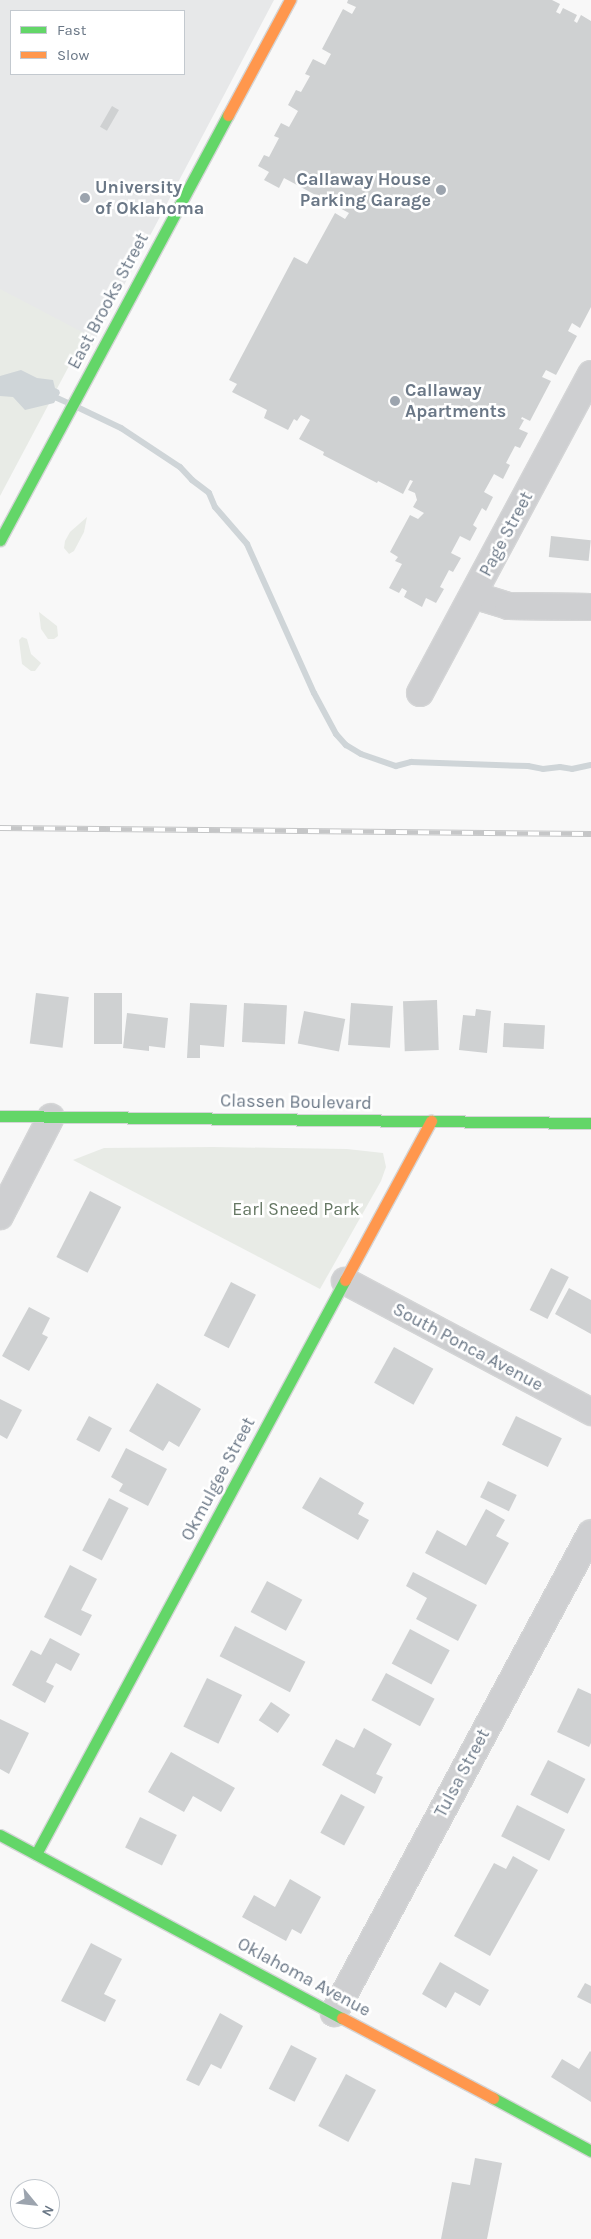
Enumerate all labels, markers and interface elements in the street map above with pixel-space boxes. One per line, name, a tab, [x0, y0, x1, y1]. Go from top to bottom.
legend	[10, 10, 185, 75]
text: Fast	[57, 21, 86, 39]
text: Slow	[57, 46, 89, 64]
place label: Callaway House Parking Garage	[297, 169, 431, 212]
place label: University of Oklahoma	[95, 177, 204, 220]
marker: Callaway House Parking Garage	[435, 184, 447, 196]
marker: University of Oklahoma	[79, 192, 91, 204]
street label: East Brooks Street	[63, 229, 153, 373]
place label: Callaway Apartments	[405, 380, 506, 422]
marker: Callaway Apartments	[389, 395, 401, 407]
street label: Page Street	[475, 488, 537, 580]
street label: Classen Boulevard	[220, 1090, 372, 1114]
park label: Earl Sneed Park	[232, 1198, 360, 1220]
street label: South Ponca Avenue	[389, 1298, 547, 1396]
street label: Okmulgee Street	[176, 1414, 260, 1544]
street label: Tulsa Street	[430, 1725, 494, 1821]
street label: Oklahoma Avenue	[234, 1933, 374, 2021]
north arrow	[10, 2179, 60, 2229]
text: N	[38, 2202, 58, 2219]

